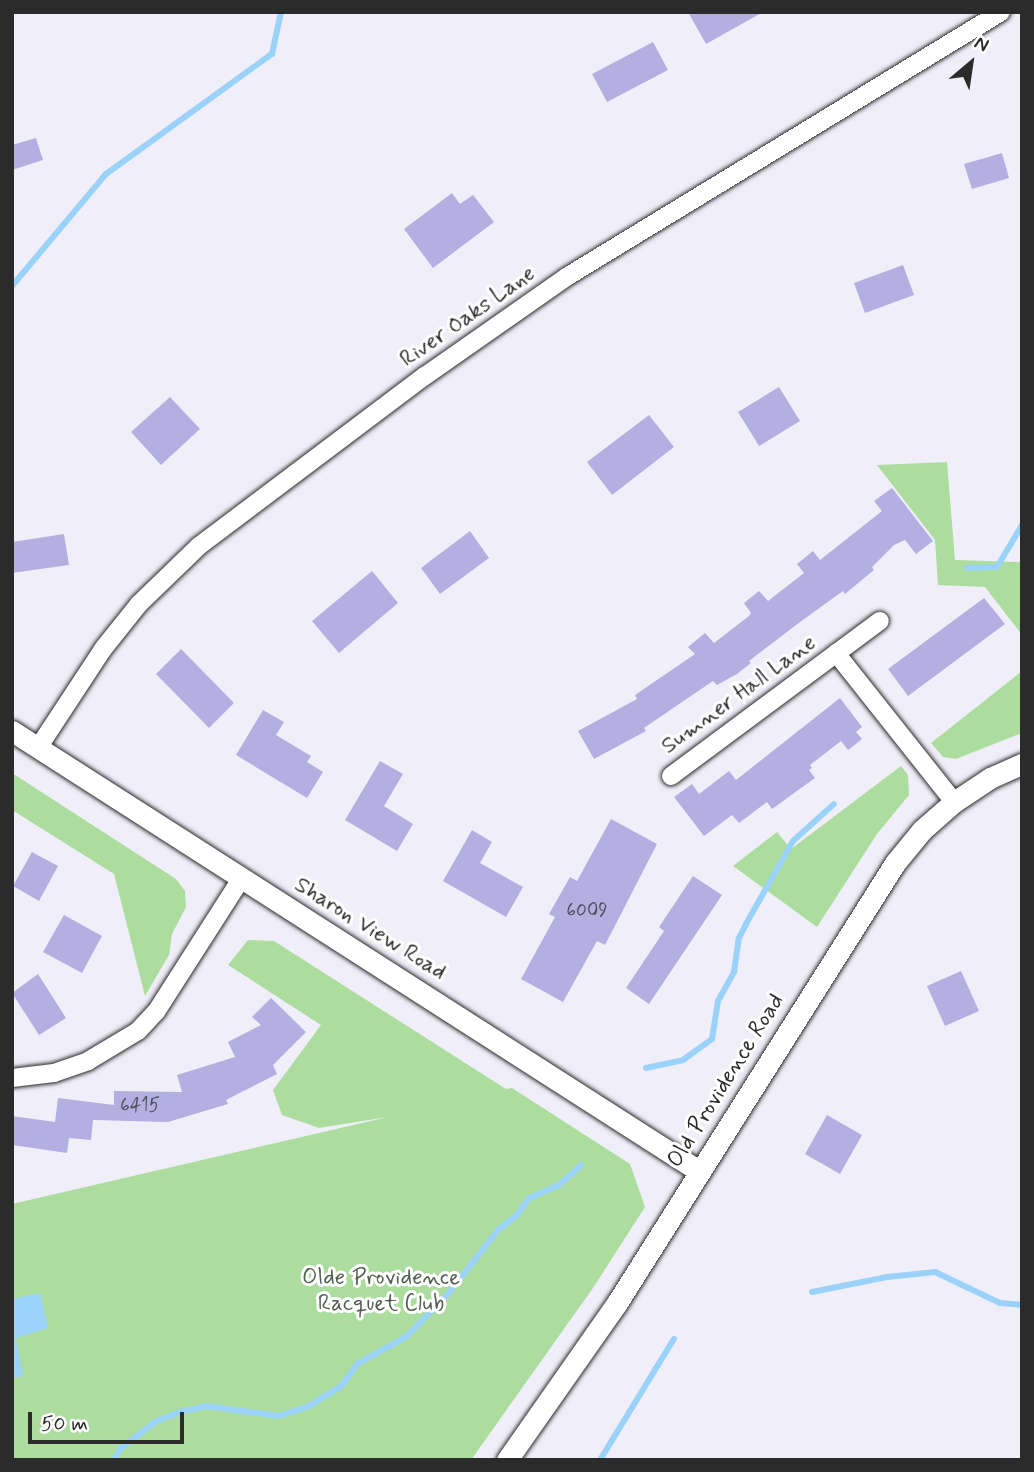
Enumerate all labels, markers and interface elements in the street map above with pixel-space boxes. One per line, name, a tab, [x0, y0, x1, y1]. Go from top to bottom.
north arrow	[936, 28, 1006, 98]
text: N	[970, 30, 993, 58]
street label: River Oaks Lane	[394, 259, 542, 375]
street label: Sumner Hall Lane	[657, 630, 821, 760]
street label: Sharon View Road	[290, 872, 450, 986]
house number: 6009	[566, 900, 608, 922]
street label: Old Providence Road	[662, 989, 790, 1173]
house number: 6415	[120, 1095, 160, 1117]
park label: Olde Providence Racquet Club	[303, 1264, 459, 1318]
scale bar	[32, 1398, 187, 1442]
text: 50 m	[41, 1410, 88, 1438]

